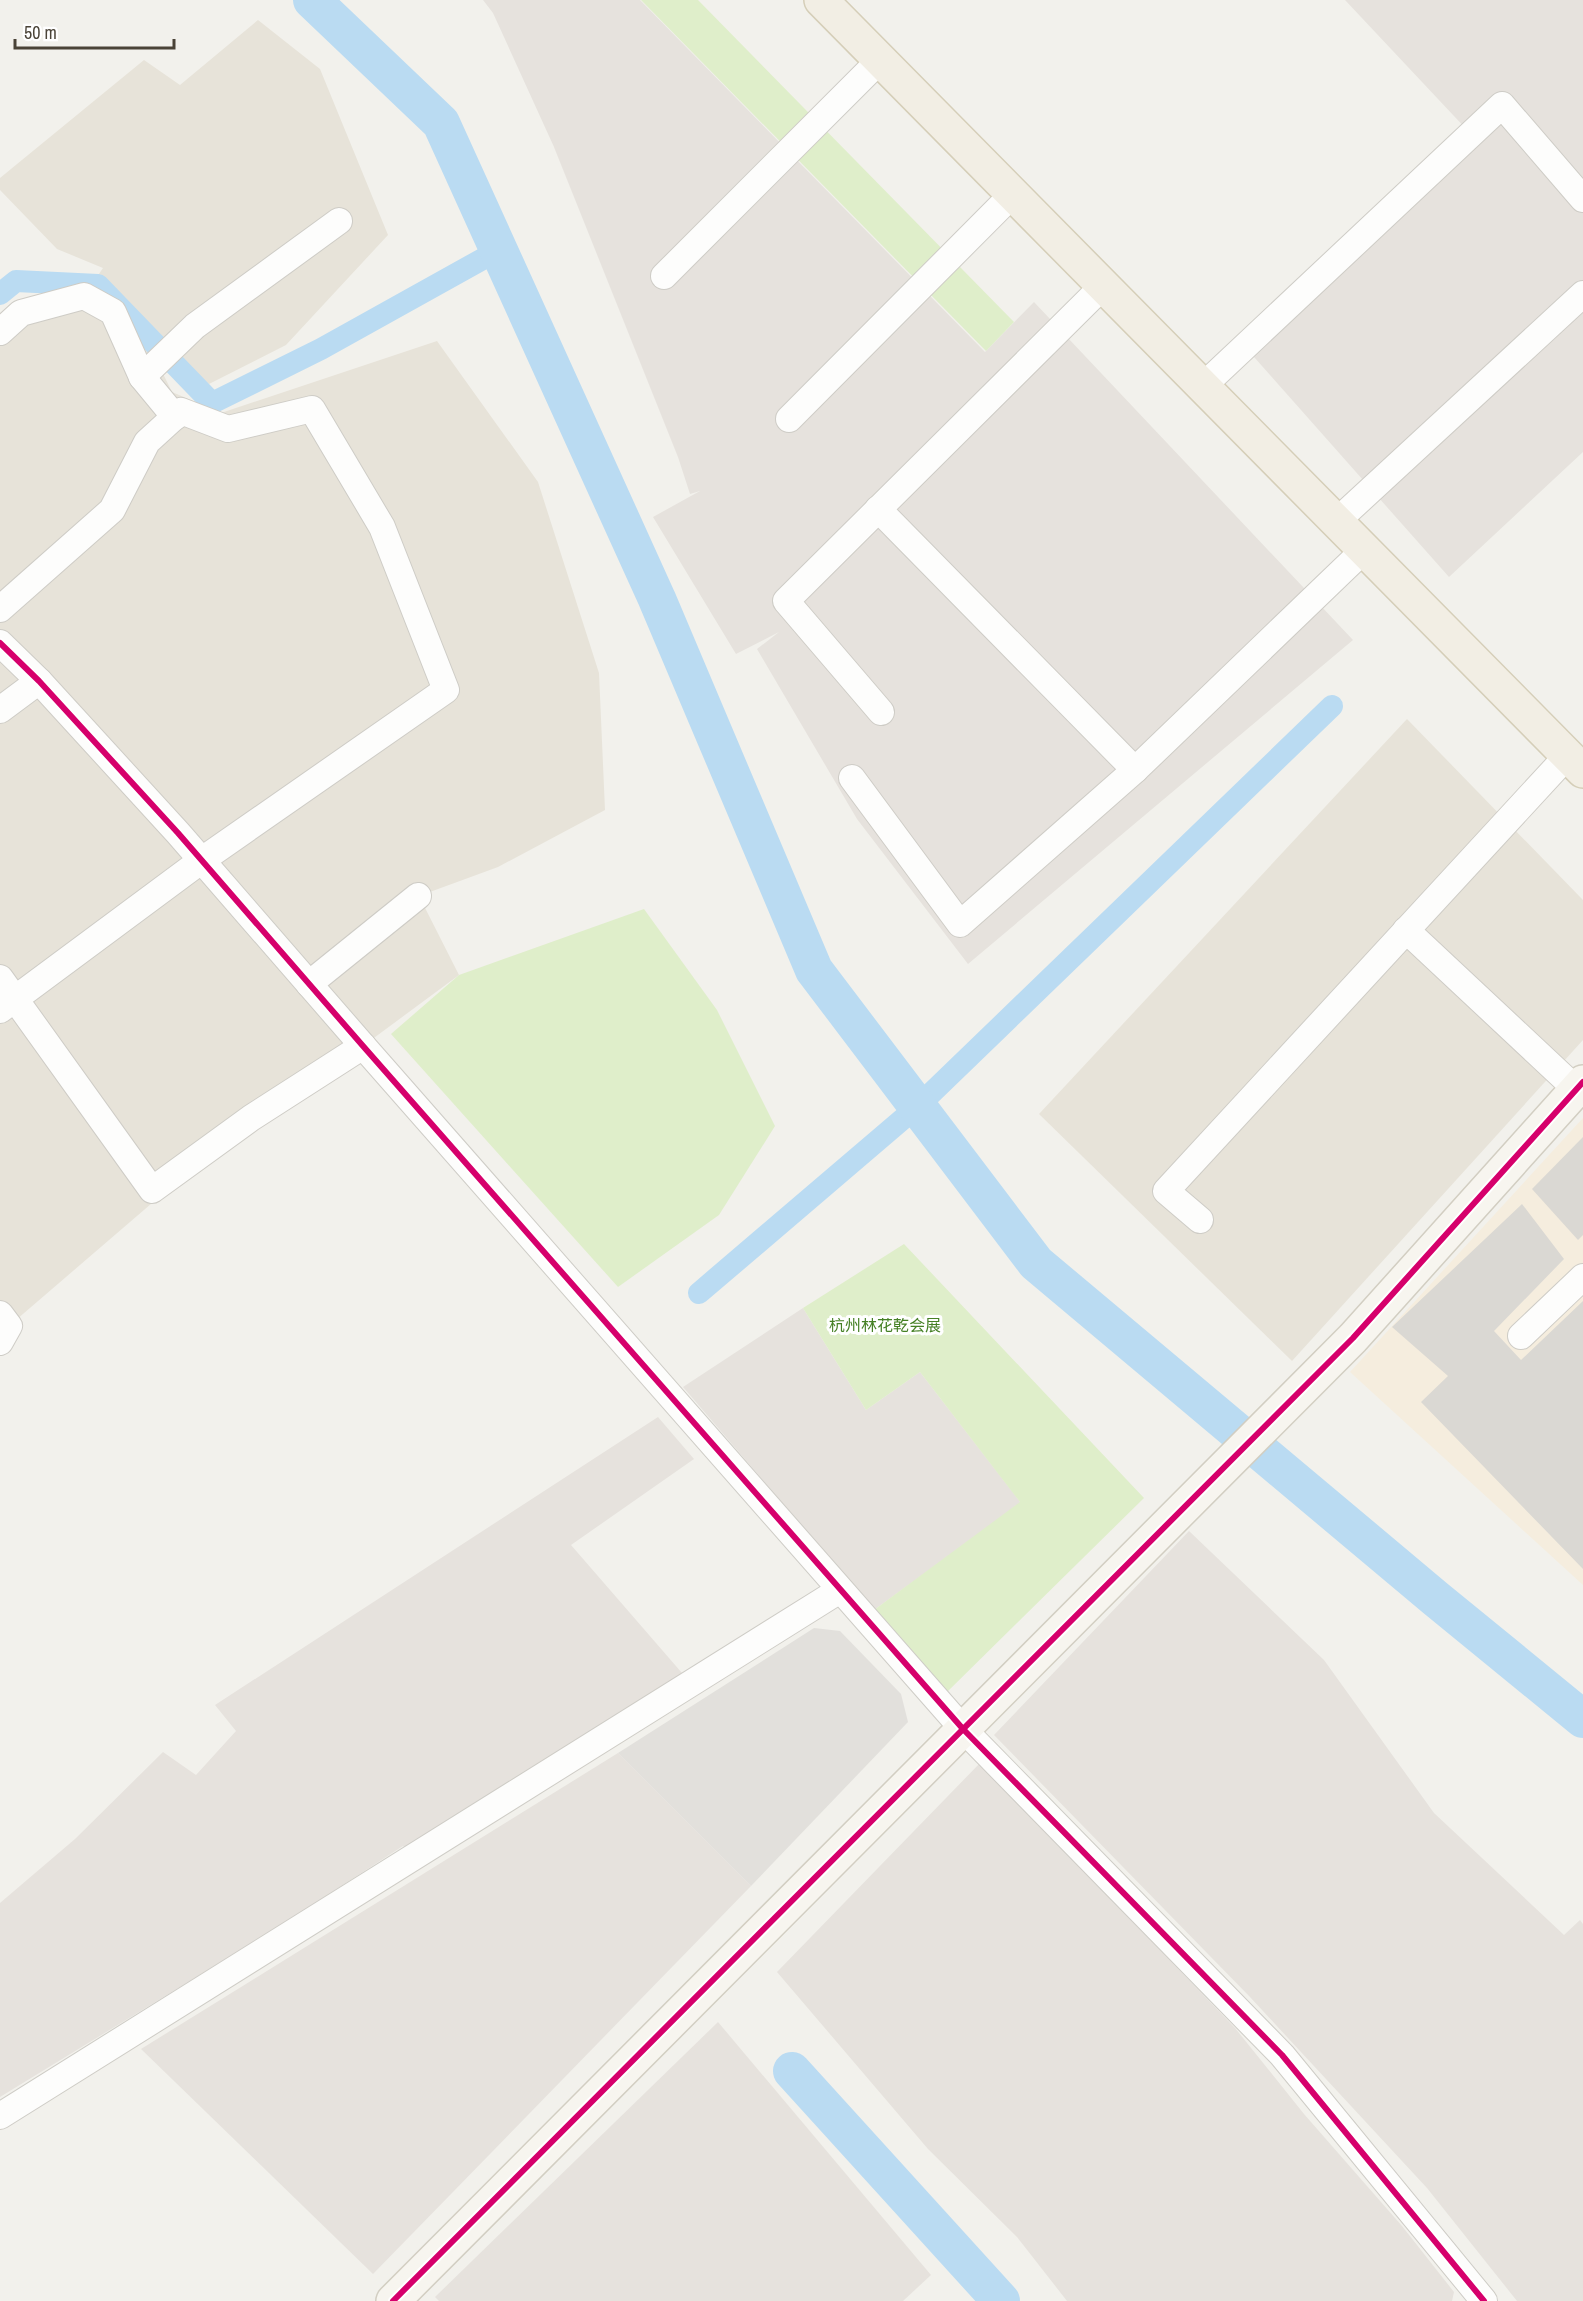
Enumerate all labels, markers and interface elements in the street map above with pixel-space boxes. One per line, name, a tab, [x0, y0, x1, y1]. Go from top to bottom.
scale bar	[15, 12, 174, 50]
text: 50 m	[24, 20, 57, 45]
park label: 杭州林花乾会展	[829, 1314, 941, 1336]

